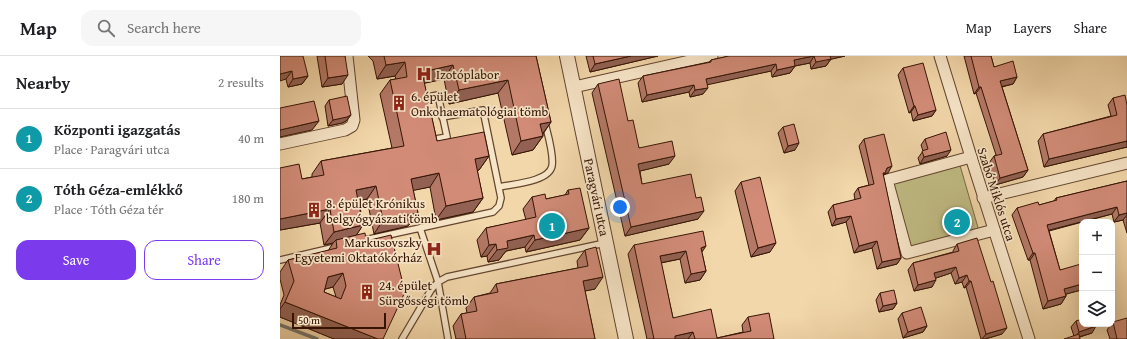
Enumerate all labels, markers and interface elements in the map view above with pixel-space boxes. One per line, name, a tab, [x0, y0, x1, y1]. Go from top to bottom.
search box	[81, 10, 361, 46]
text: Map	[20, 14, 57, 42]
icon: search	[95, 17, 117, 39]
text: Search here	[127, 17, 201, 38]
text: Map	[966, 18, 992, 38]
text: Layers	[1014, 18, 1052, 38]
text: Share	[1074, 18, 1107, 38]
hospital icon: Izotóplabor	[415, 65, 433, 83]
place label: Izotóplabor	[436, 65, 500, 84]
text: Nearby	[16, 70, 70, 95]
text: 2 results	[218, 73, 264, 92]
place label: 6. épület Onkohaematológiai tömb	[411, 87, 549, 121]
building icon: 6. épület Onkohaematológiai tömb	[390, 94, 408, 112]
text: Központi igazgatás	[54, 119, 180, 140]
text: 1	[26, 129, 32, 148]
text: 40 m	[238, 129, 264, 148]
text: Place · Paragvári utca	[54, 140, 170, 159]
street label: Szabó Miklós utca	[972, 145, 1021, 244]
street label: Paragvári utca	[579, 156, 614, 239]
text: Tóth Géza-emlékkő	[54, 179, 183, 200]
text: 2	[26, 189, 32, 208]
text: 180 m	[232, 189, 264, 208]
place label: 8. épület Krónikus belgyógyászati tömb	[326, 194, 438, 228]
your location	[610, 197, 630, 217]
text: Place · Tóth Géza tér	[54, 200, 164, 219]
building icon: 8. épület Krónikus belgyógyászati tömb	[305, 201, 323, 219]
pin: 2	[944, 207, 970, 237]
pin: 1	[539, 211, 565, 241]
map controls	[1079, 219, 1115, 327]
button: +	[1079, 219, 1115, 255]
place label: Markusovszky Egyetemi Oktatókórház	[295, 233, 423, 267]
button: Save	[16, 240, 136, 280]
button: Share	[144, 240, 264, 280]
hospital icon: Markusovszky Egyetemi Oktatókórház	[425, 240, 443, 258]
button: −	[1079, 255, 1115, 291]
place label: 24. épület Sürgősségi tömb	[379, 276, 469, 310]
building icon: 24. épület Sürgősségi tömb	[358, 283, 376, 301]
button: layers	[1079, 291, 1115, 327]
scale bar	[292, 311, 386, 330]
text: 50 m	[298, 312, 320, 328]

